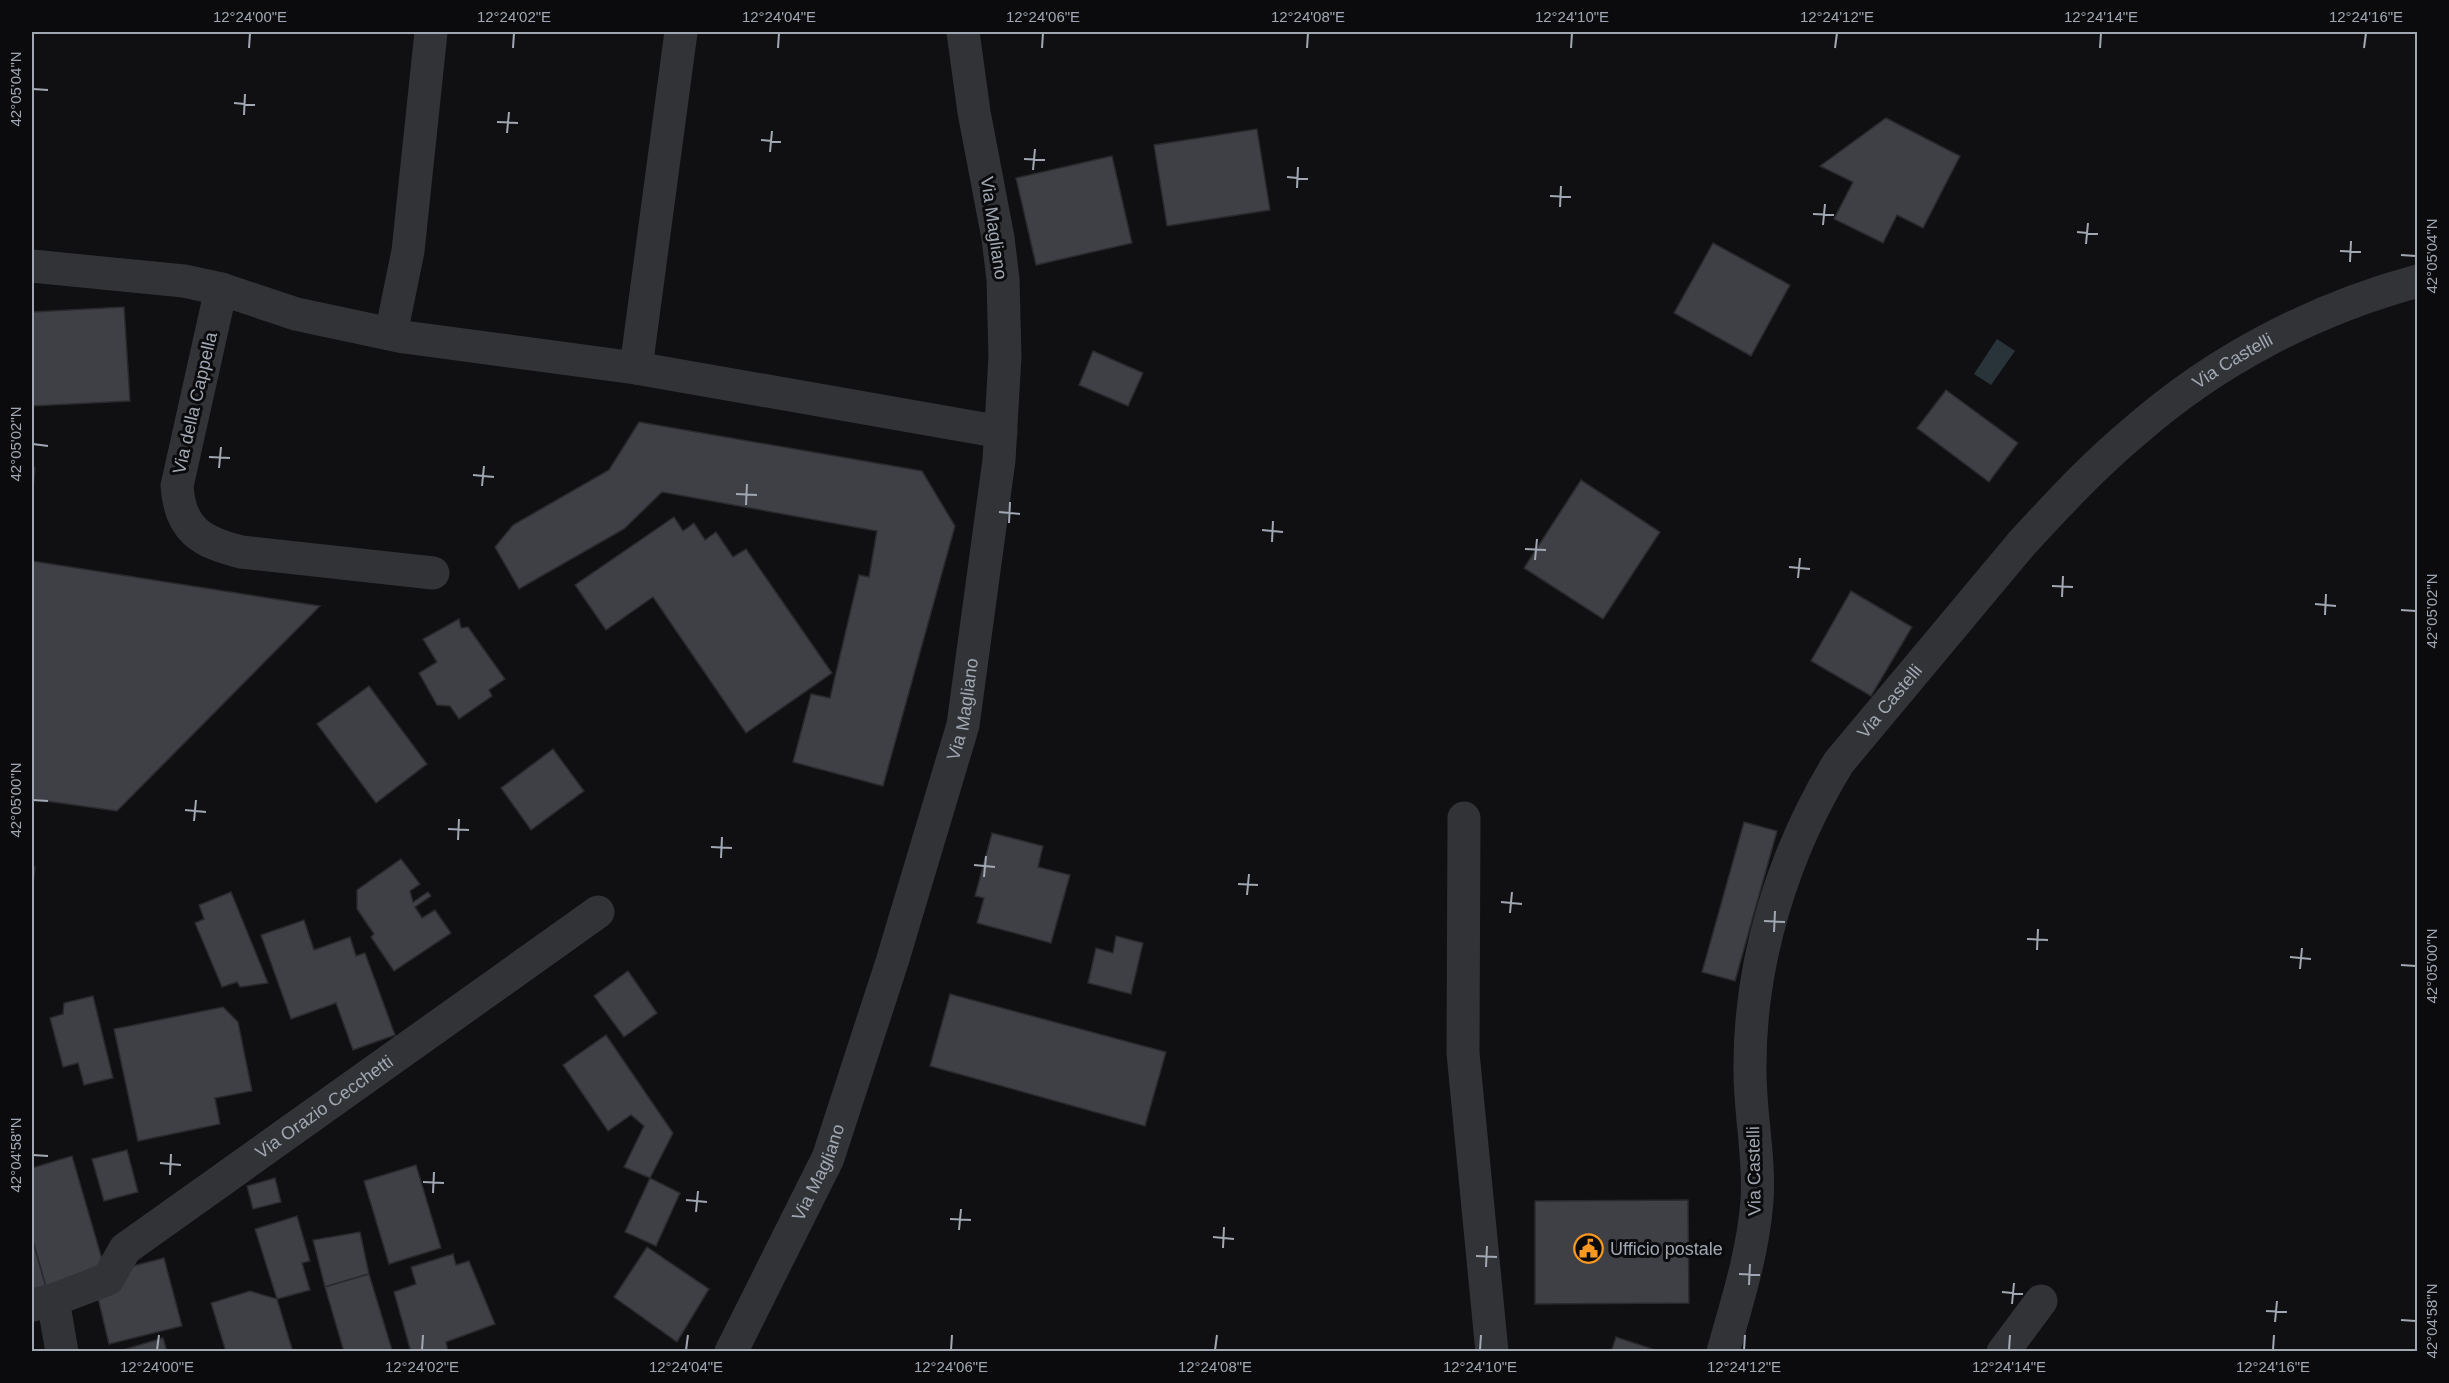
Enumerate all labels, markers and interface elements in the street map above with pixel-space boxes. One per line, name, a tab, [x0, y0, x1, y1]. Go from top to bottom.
text: 12°24'00"E	[213, 8, 287, 25]
text: 12°24'02"E	[477, 8, 551, 25]
text: 12°24'04"E	[742, 8, 816, 25]
text: 12°24'06"E	[1006, 8, 1080, 25]
text: 12°24'08"E	[1271, 8, 1345, 25]
text: 12°24'10"E	[1535, 8, 1609, 25]
text: 12°24'12"E	[1800, 8, 1874, 25]
text: 12°24'14"E	[2064, 8, 2138, 25]
text: 12°24'16"E	[2329, 8, 2403, 25]
text: 42°05'04"N	[7, 51, 24, 127]
street label: Via Magliano	[977, 175, 1011, 281]
text: 42°05'04"N	[2423, 218, 2440, 294]
street label: Via della Cappella	[169, 329, 221, 476]
street label: Via Castelli	[2189, 329, 2276, 393]
text: 42°05'02"N	[7, 406, 24, 482]
text: 42°05'02"N	[2423, 573, 2440, 649]
street label: Via Magliano	[943, 657, 982, 763]
street label: Via Castelli	[1853, 661, 1926, 742]
text: 42°05'00"N	[7, 762, 24, 838]
text: 42°05'00"N	[2423, 928, 2440, 1004]
street label: Via Orazio Cecchetti	[252, 1051, 397, 1163]
text: 42°04'58"N	[7, 1117, 24, 1193]
street label: Via Magliano	[788, 1122, 848, 1224]
street label: Via Castelli	[1743, 1126, 1765, 1216]
public building icon: Ufficio postale	[1573, 1233, 1605, 1265]
place label: Ufficio postale	[1610, 1239, 1723, 1259]
text: 42°04'58"N	[2423, 1283, 2440, 1359]
text: 12°24'00"E	[120, 1358, 194, 1375]
text: 12°24'02"E	[385, 1358, 459, 1375]
text: 12°24'04"E	[649, 1358, 723, 1375]
text: 12°24'06"E	[914, 1358, 988, 1375]
text: 12°24'08"E	[1178, 1358, 1252, 1375]
text: 12°24'10"E	[1443, 1358, 1517, 1375]
text: 12°24'12"E	[1707, 1358, 1781, 1375]
text: 12°24'14"E	[1972, 1358, 2046, 1375]
text: 12°24'16"E	[2236, 1358, 2310, 1375]

